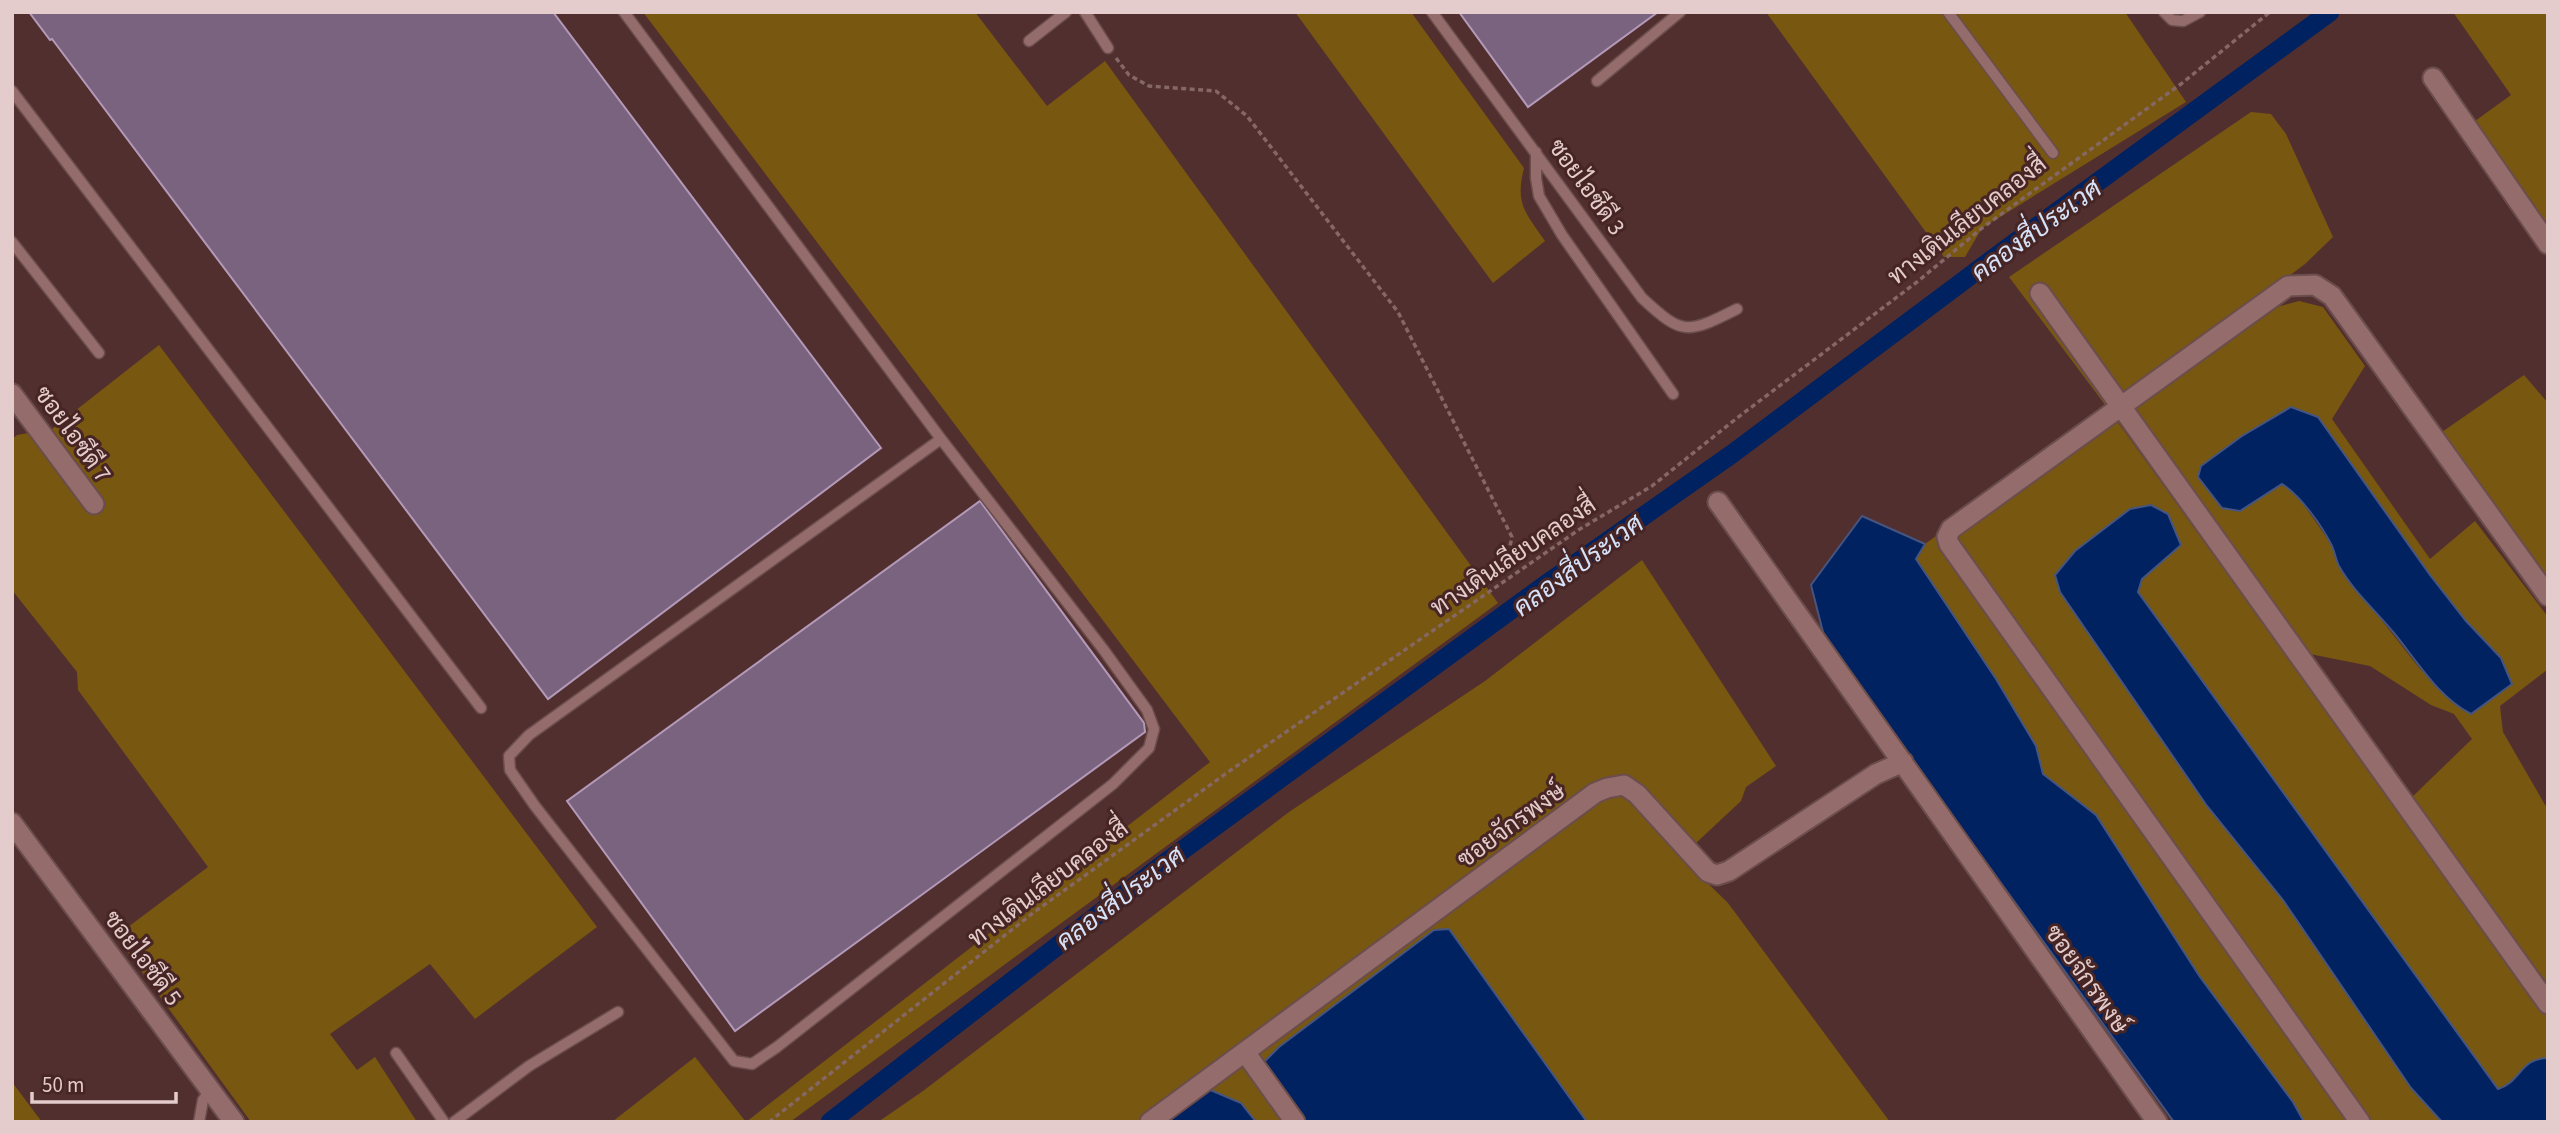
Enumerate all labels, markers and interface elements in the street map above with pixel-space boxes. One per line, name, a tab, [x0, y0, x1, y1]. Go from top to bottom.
street label: ซอยไอซีดี 3	[1540, 132, 1634, 243]
street label: ทางเดินเลียบคลองสี่	[1878, 144, 2054, 294]
water label: คลองสี่ประเวศ	[1961, 167, 2110, 290]
street label: ซอยไอซีดี 7	[26, 379, 120, 490]
street label: ทางเดินเลียบคลองสี่	[1421, 485, 1603, 625]
water label: คลองสี่ประเวศ	[1503, 502, 1652, 625]
street label: ซอยจักรพงษ์	[1450, 774, 1573, 877]
street label: ทางเดินเลียบคลองสี่	[958, 808, 1136, 955]
water label: คลองสี่ประเวศ	[1045, 834, 1193, 959]
street label: ซอยไอซีดี 5	[95, 903, 190, 1013]
street label: ซอยจักรพงษ์	[2036, 918, 2137, 1041]
scale bar	[32, 1060, 175, 1104]
text: 50 m	[42, 1070, 84, 1100]

